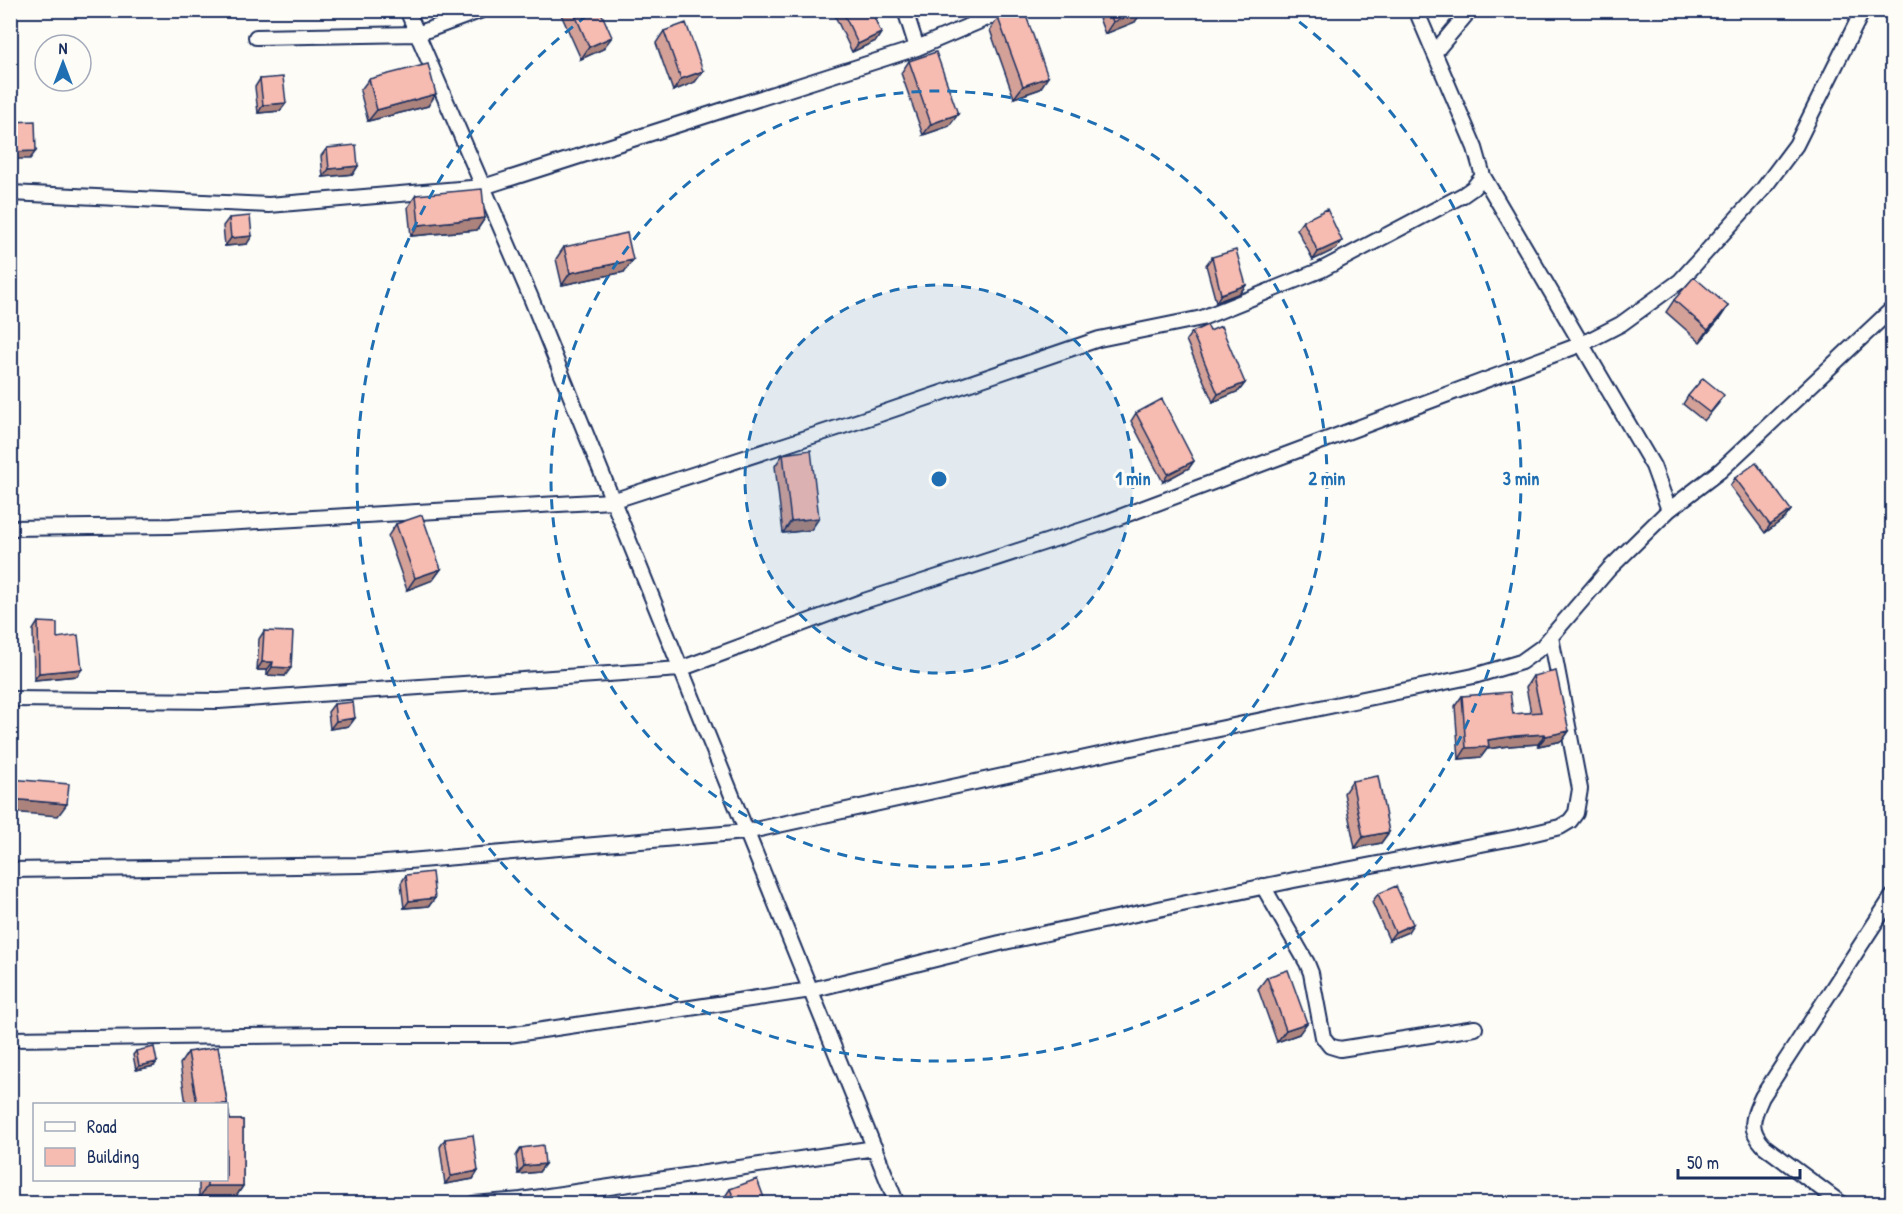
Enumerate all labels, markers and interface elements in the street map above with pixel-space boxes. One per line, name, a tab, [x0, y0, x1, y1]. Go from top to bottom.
north arrow	[33, 33, 93, 93]
text: N	[59, 37, 68, 59]
text: 1 min	[1115, 466, 1151, 491]
text: 2 min	[1309, 466, 1345, 491]
text: 3 min	[1503, 466, 1539, 491]
centre of rings	[929, 469, 949, 489]
legend	[33, 1103, 228, 1181]
text: Road	[87, 1114, 117, 1139]
scale bar	[1678, 1142, 1800, 1180]
text: Building	[87, 1144, 139, 1169]
text: 50 m	[1687, 1150, 1719, 1175]

